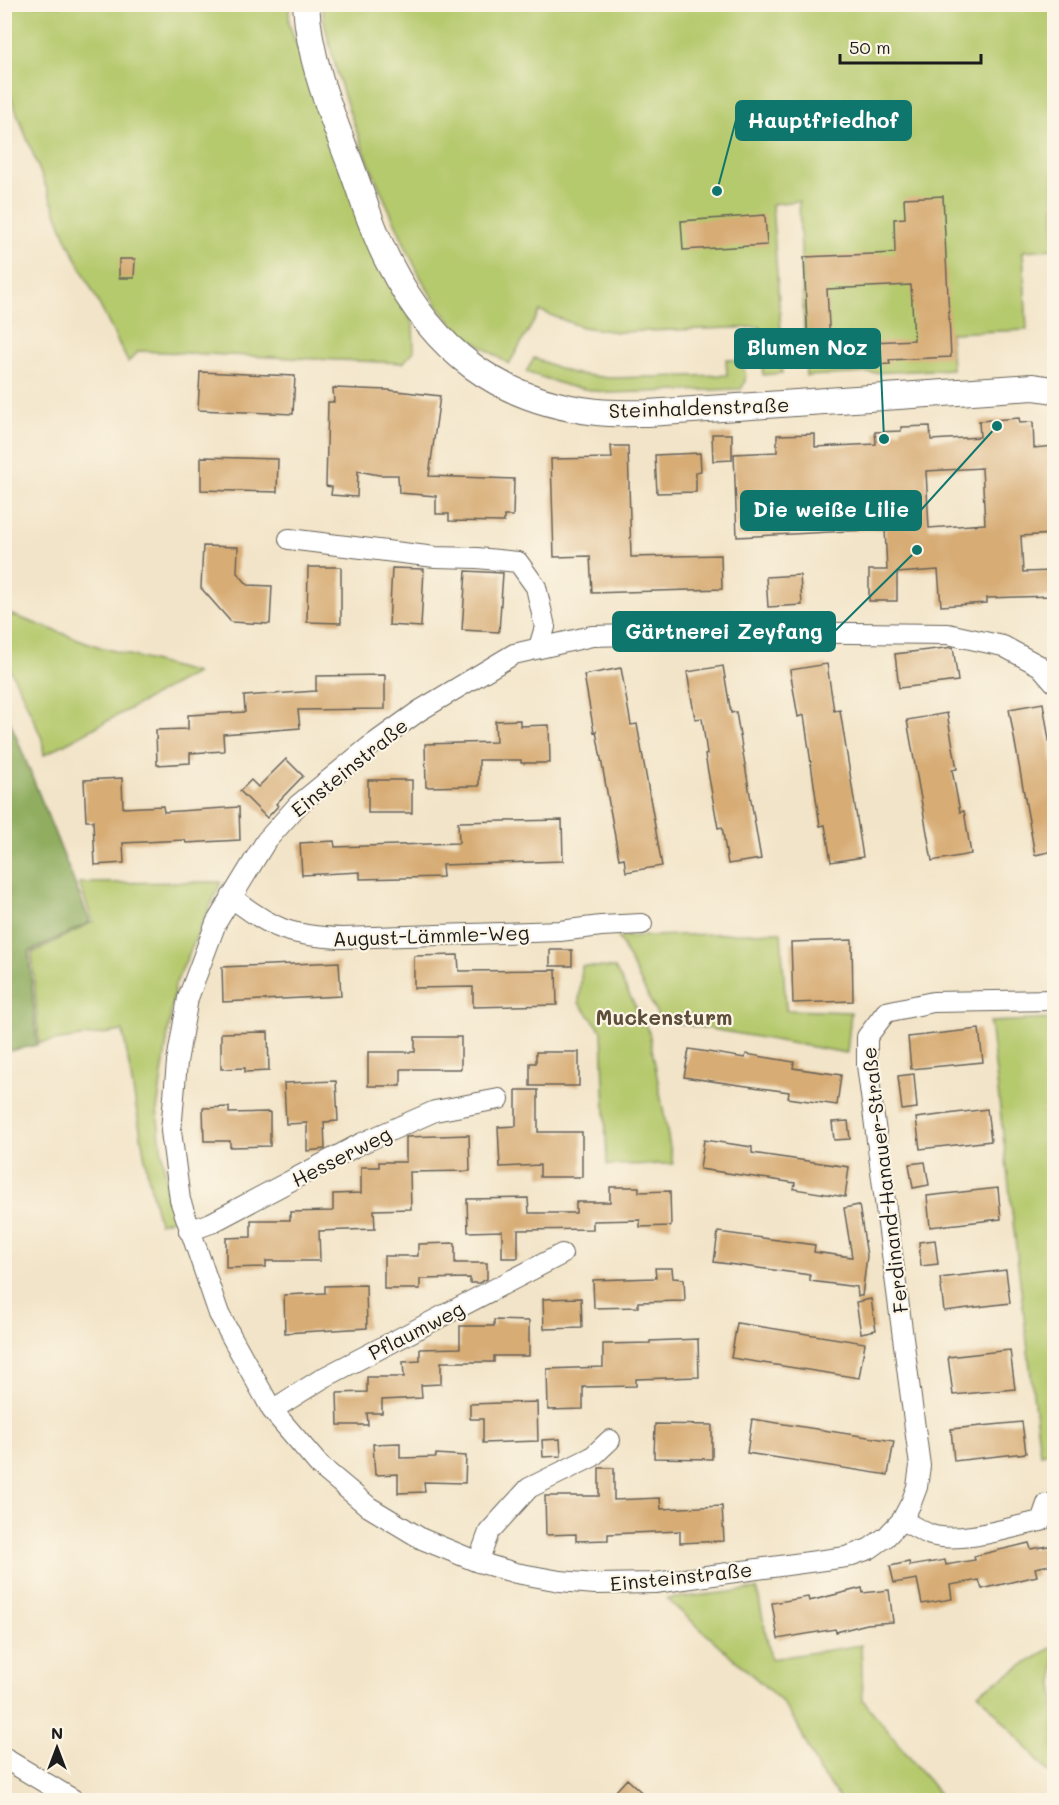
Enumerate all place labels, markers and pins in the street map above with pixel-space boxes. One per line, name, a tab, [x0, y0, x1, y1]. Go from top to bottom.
callout: Hauptfriedhof	[736, 101, 911, 140]
callout: Blumen Noz	[735, 329, 880, 368]
callout: Die weiße Lilie	[741, 491, 921, 530]
callout: Gärtnerei Zeyfang	[613, 612, 835, 651]

